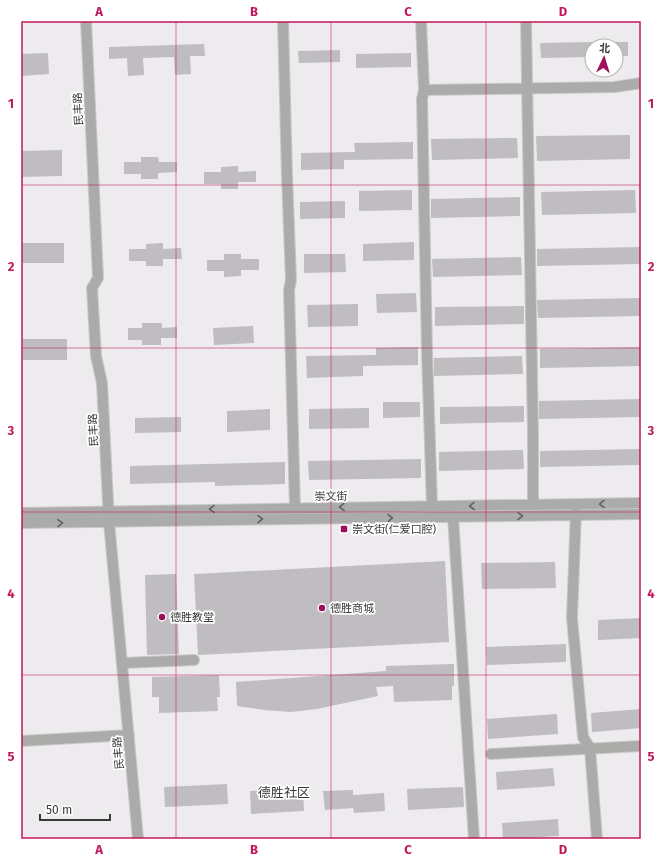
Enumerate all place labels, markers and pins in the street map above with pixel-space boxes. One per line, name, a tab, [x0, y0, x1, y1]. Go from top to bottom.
place label: 崇文街(仁爱口腔)	[352, 523, 437, 536]
marker: 崇文街(仁爱口腔)	[339, 524, 349, 534]
place label: 德胜商城	[330, 602, 374, 615]
marker: 德胜商城	[317, 603, 327, 613]
place label: 德胜教堂	[170, 611, 214, 624]
marker: 德胜教堂	[157, 612, 167, 622]

